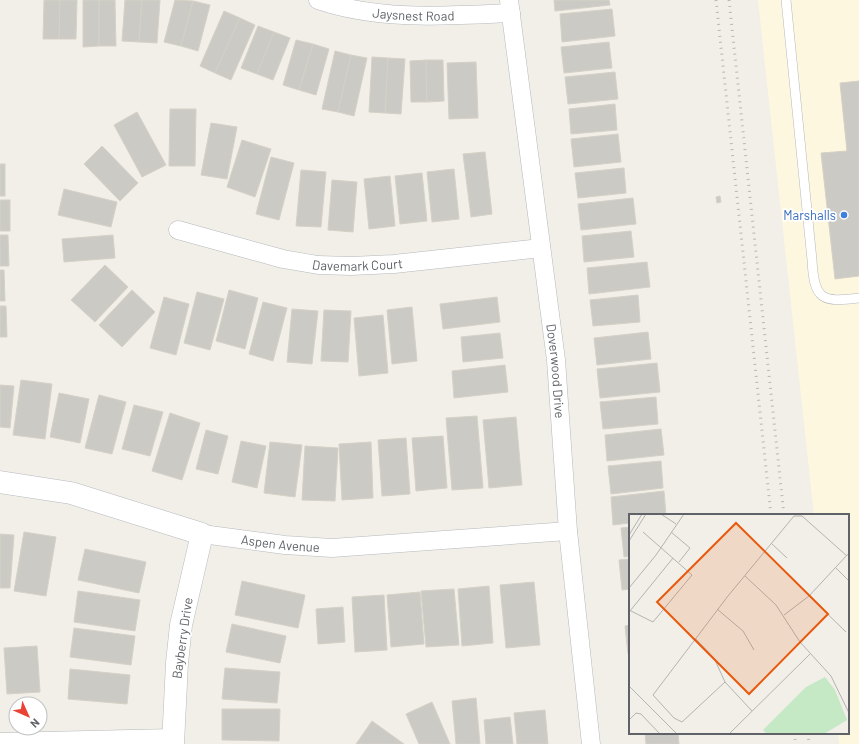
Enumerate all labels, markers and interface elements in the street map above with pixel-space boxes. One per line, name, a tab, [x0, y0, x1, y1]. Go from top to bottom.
street label: Jaysnest Road	[372, 4, 455, 24]
place label: Marshalls	[783, 207, 836, 223]
marker: Marshalls	[839, 210, 849, 220]
street label: Davemark Court	[311, 255, 403, 274]
street label: Doverwood Drive	[543, 323, 568, 419]
inset map	[629, 514, 849, 734]
street label: Aspen Avenue	[240, 531, 320, 555]
street label: Bayberry Drive	[168, 596, 196, 680]
north arrow	[8, 696, 48, 736]
text: N	[28, 716, 43, 731]

